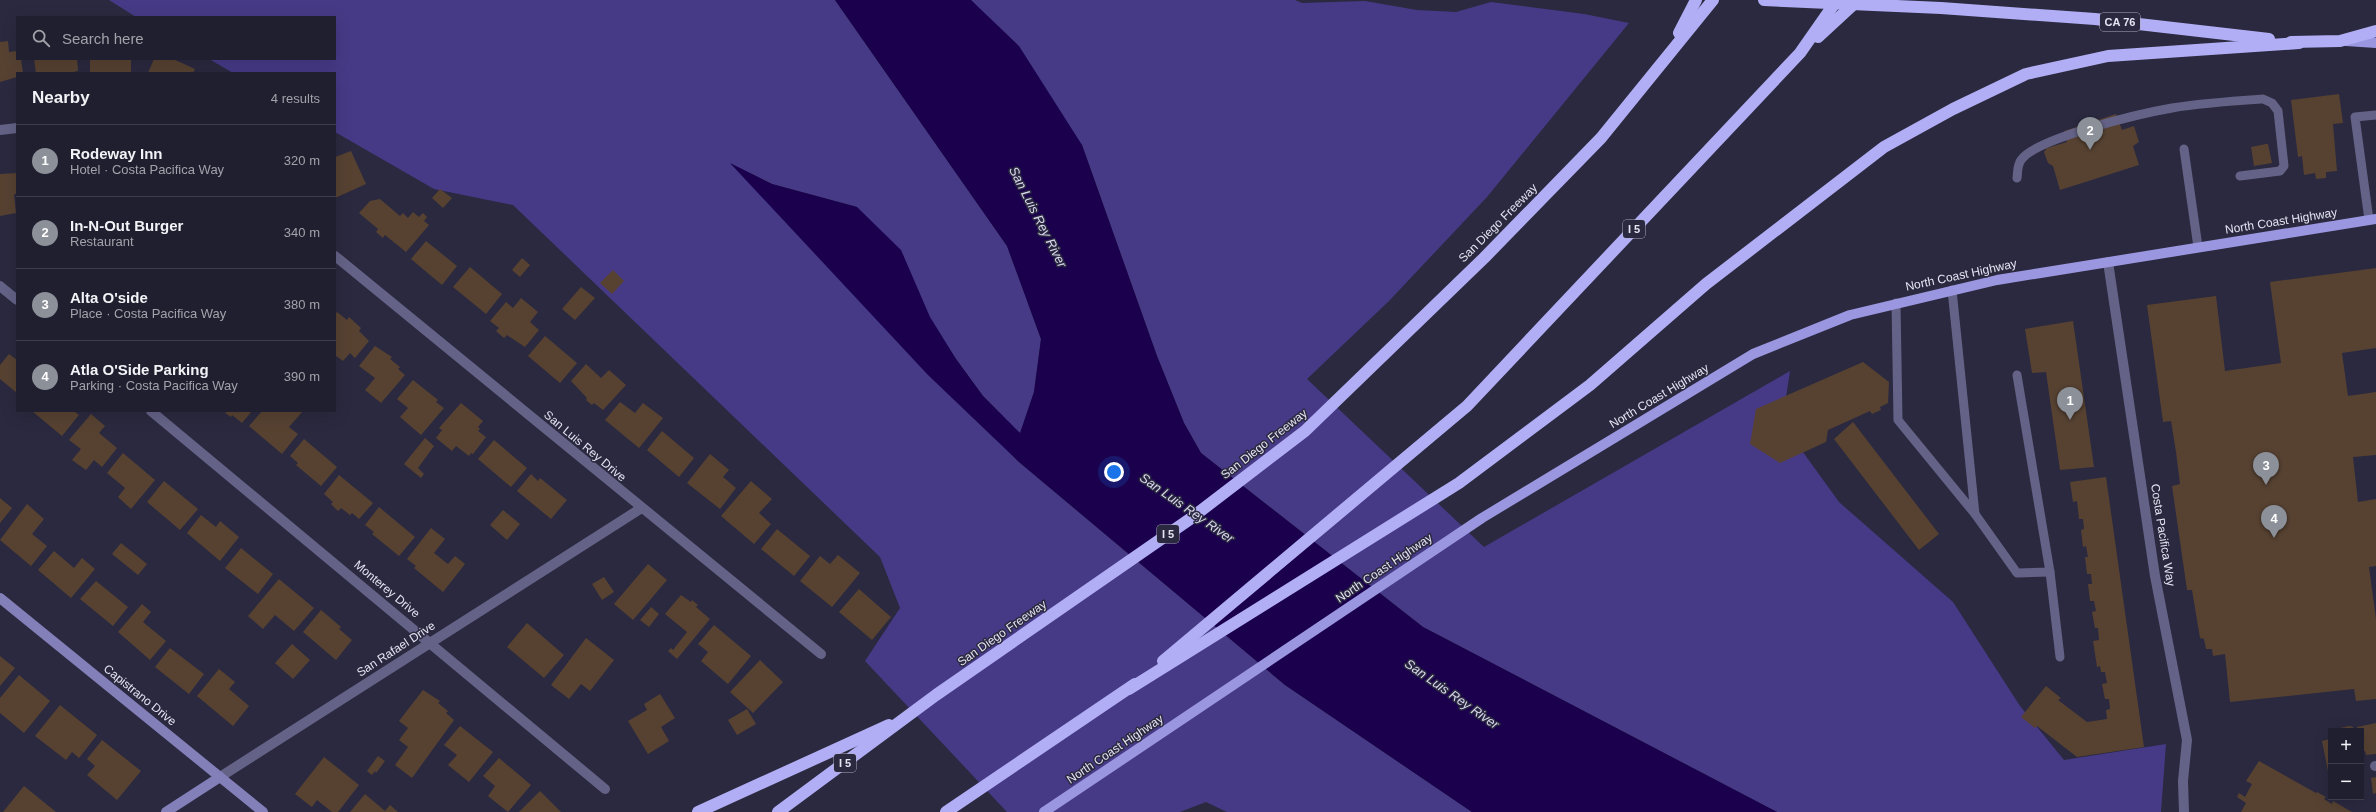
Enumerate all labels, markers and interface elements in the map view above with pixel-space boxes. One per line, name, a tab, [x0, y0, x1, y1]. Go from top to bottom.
road number: CA 76	[2100, 13, 2140, 31]
search box	[16, 16, 336, 60]
icon: search	[30, 27, 52, 49]
text: Search here	[62, 30, 144, 47]
text: Nearby	[32, 88, 90, 107]
text: 4 results	[271, 91, 320, 106]
pin: 2	[2077, 117, 2103, 150]
text: Rodeway Inn	[70, 145, 163, 162]
text: 1	[41, 153, 49, 168]
text: 320 m	[284, 153, 320, 168]
text: Hotel · Costa Pacifica Way	[70, 162, 224, 177]
water label: San Luis Rey River	[1006, 164, 1070, 271]
street label: San Diego Freeway	[1456, 181, 1540, 265]
street label: North Coast Highway	[2224, 205, 2338, 237]
text: In-N-Out Burger	[70, 217, 183, 234]
road number: I 5	[1623, 220, 1645, 238]
text: 2	[41, 225, 49, 240]
text: 340 m	[284, 225, 320, 240]
text: Restaurant	[70, 234, 134, 249]
street label: North Coast Highway	[1904, 256, 2018, 294]
text: Alta O'side	[70, 289, 148, 306]
text: 3	[41, 297, 49, 312]
text: 380 m	[284, 297, 320, 312]
text: Place · Costa Pacifica Way	[70, 306, 226, 321]
text: Atla O'Side Parking	[70, 361, 209, 378]
street label: North Coast Highway	[1607, 361, 1711, 431]
text: 4	[41, 369, 49, 384]
text: 390 m	[284, 369, 320, 384]
text: Parking · Costa Pacifica Way	[70, 378, 238, 393]
pin: 1	[2057, 387, 2083, 420]
street label: San Diego Freeway	[1218, 406, 1310, 482]
street label: San Luis Rey Drive	[541, 408, 629, 485]
pin: 3	[2253, 452, 2279, 485]
your location	[1104, 462, 1124, 482]
water label: San Luis Rey River	[1137, 470, 1237, 546]
street label: Costa Pacifica Way	[2148, 483, 2178, 587]
pin: 4	[2261, 505, 2287, 538]
road number: I 5	[1157, 525, 1179, 543]
street label: North Coast Highway	[1333, 530, 1435, 606]
street label: Monterey Drive	[351, 557, 423, 621]
street label: San Diego Freeway	[955, 597, 1049, 669]
street label: San Rafael Drive	[354, 618, 438, 680]
water label: San Luis Rey River	[1402, 656, 1502, 732]
street label: Capistrano Drive	[101, 661, 179, 729]
street label: North Coast Highway	[1064, 711, 1166, 787]
map controls	[2328, 728, 2364, 800]
button: +	[2328, 728, 2364, 764]
road number: I 5	[834, 754, 856, 772]
button: −	[2328, 764, 2364, 800]

